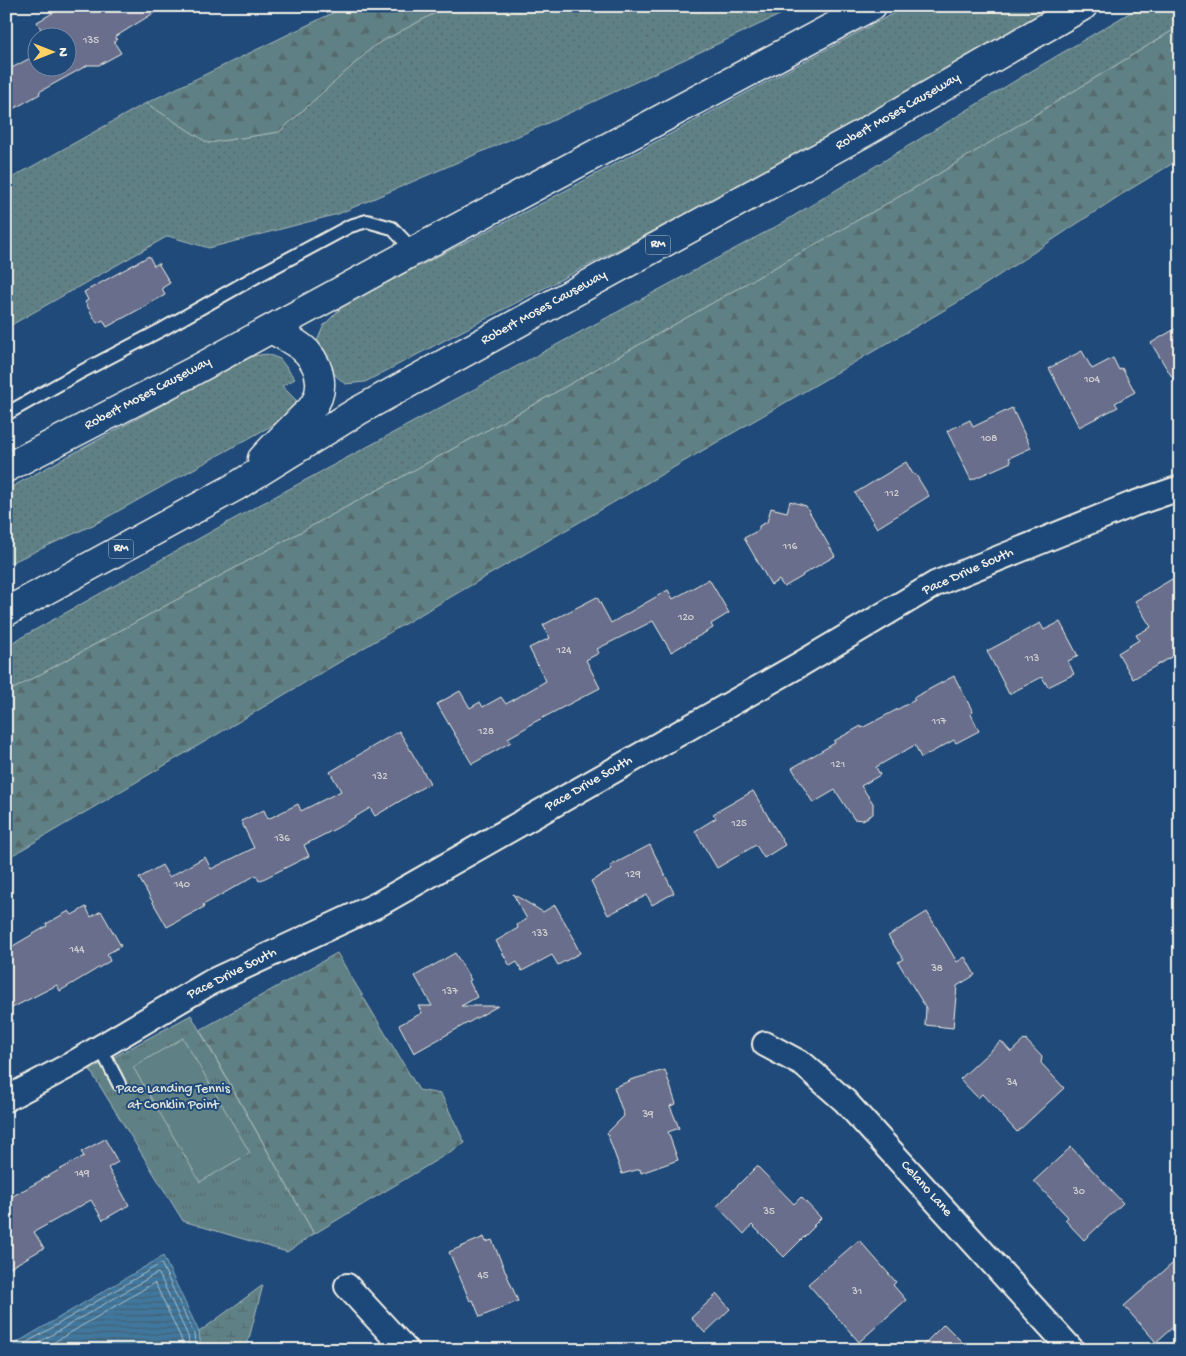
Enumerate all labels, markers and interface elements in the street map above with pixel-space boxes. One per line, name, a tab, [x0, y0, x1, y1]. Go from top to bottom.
north arrow	[28, 28, 78, 78]
house number: 135	[82, 35, 99, 47]
text: N	[54, 47, 71, 57]
street label: Robert Moses Causeway	[833, 69, 963, 155]
road number: RM	[646, 236, 670, 254]
street label: Robert Moses Causeway	[478, 266, 610, 350]
street label: Robert Moses Causeway	[82, 353, 214, 435]
house number: 104	[1083, 374, 1101, 386]
house number: 108	[980, 433, 997, 445]
house number: 112	[884, 488, 900, 500]
road number: RM	[108, 540, 134, 558]
house number: 116	[782, 541, 798, 553]
street label: Pace Drive South	[919, 544, 1017, 600]
house number: 120	[677, 612, 694, 624]
house number: 124	[555, 645, 572, 657]
house number: 113	[1024, 653, 1040, 665]
house number: 117	[931, 716, 947, 728]
house number: 128	[477, 726, 494, 738]
street label: Pace Drive South	[541, 752, 636, 816]
house number: 121	[830, 759, 845, 771]
house number: 132	[371, 771, 388, 783]
house number: 125	[730, 818, 747, 830]
house number: 136	[273, 833, 290, 845]
house number: 129	[624, 869, 641, 881]
house number: 140	[173, 879, 190, 891]
house number: 133	[531, 928, 548, 940]
house number: 144	[69, 944, 85, 956]
street label: Pace Drive South	[184, 944, 280, 1004]
house number: 38	[930, 963, 943, 975]
house number: 137	[441, 986, 458, 998]
house number: 34	[1006, 1077, 1018, 1089]
park label: Pace Landing Tennis at Conklin Point	[115, 1081, 231, 1114]
house number: 39	[641, 1109, 654, 1121]
street label: Celano Lane	[896, 1157, 956, 1221]
house number: 149	[73, 1168, 90, 1180]
house number: 30	[1072, 1186, 1085, 1198]
house number: 35	[762, 1206, 775, 1218]
house number: 45	[478, 1270, 489, 1282]
house number: 31	[851, 1286, 862, 1298]

